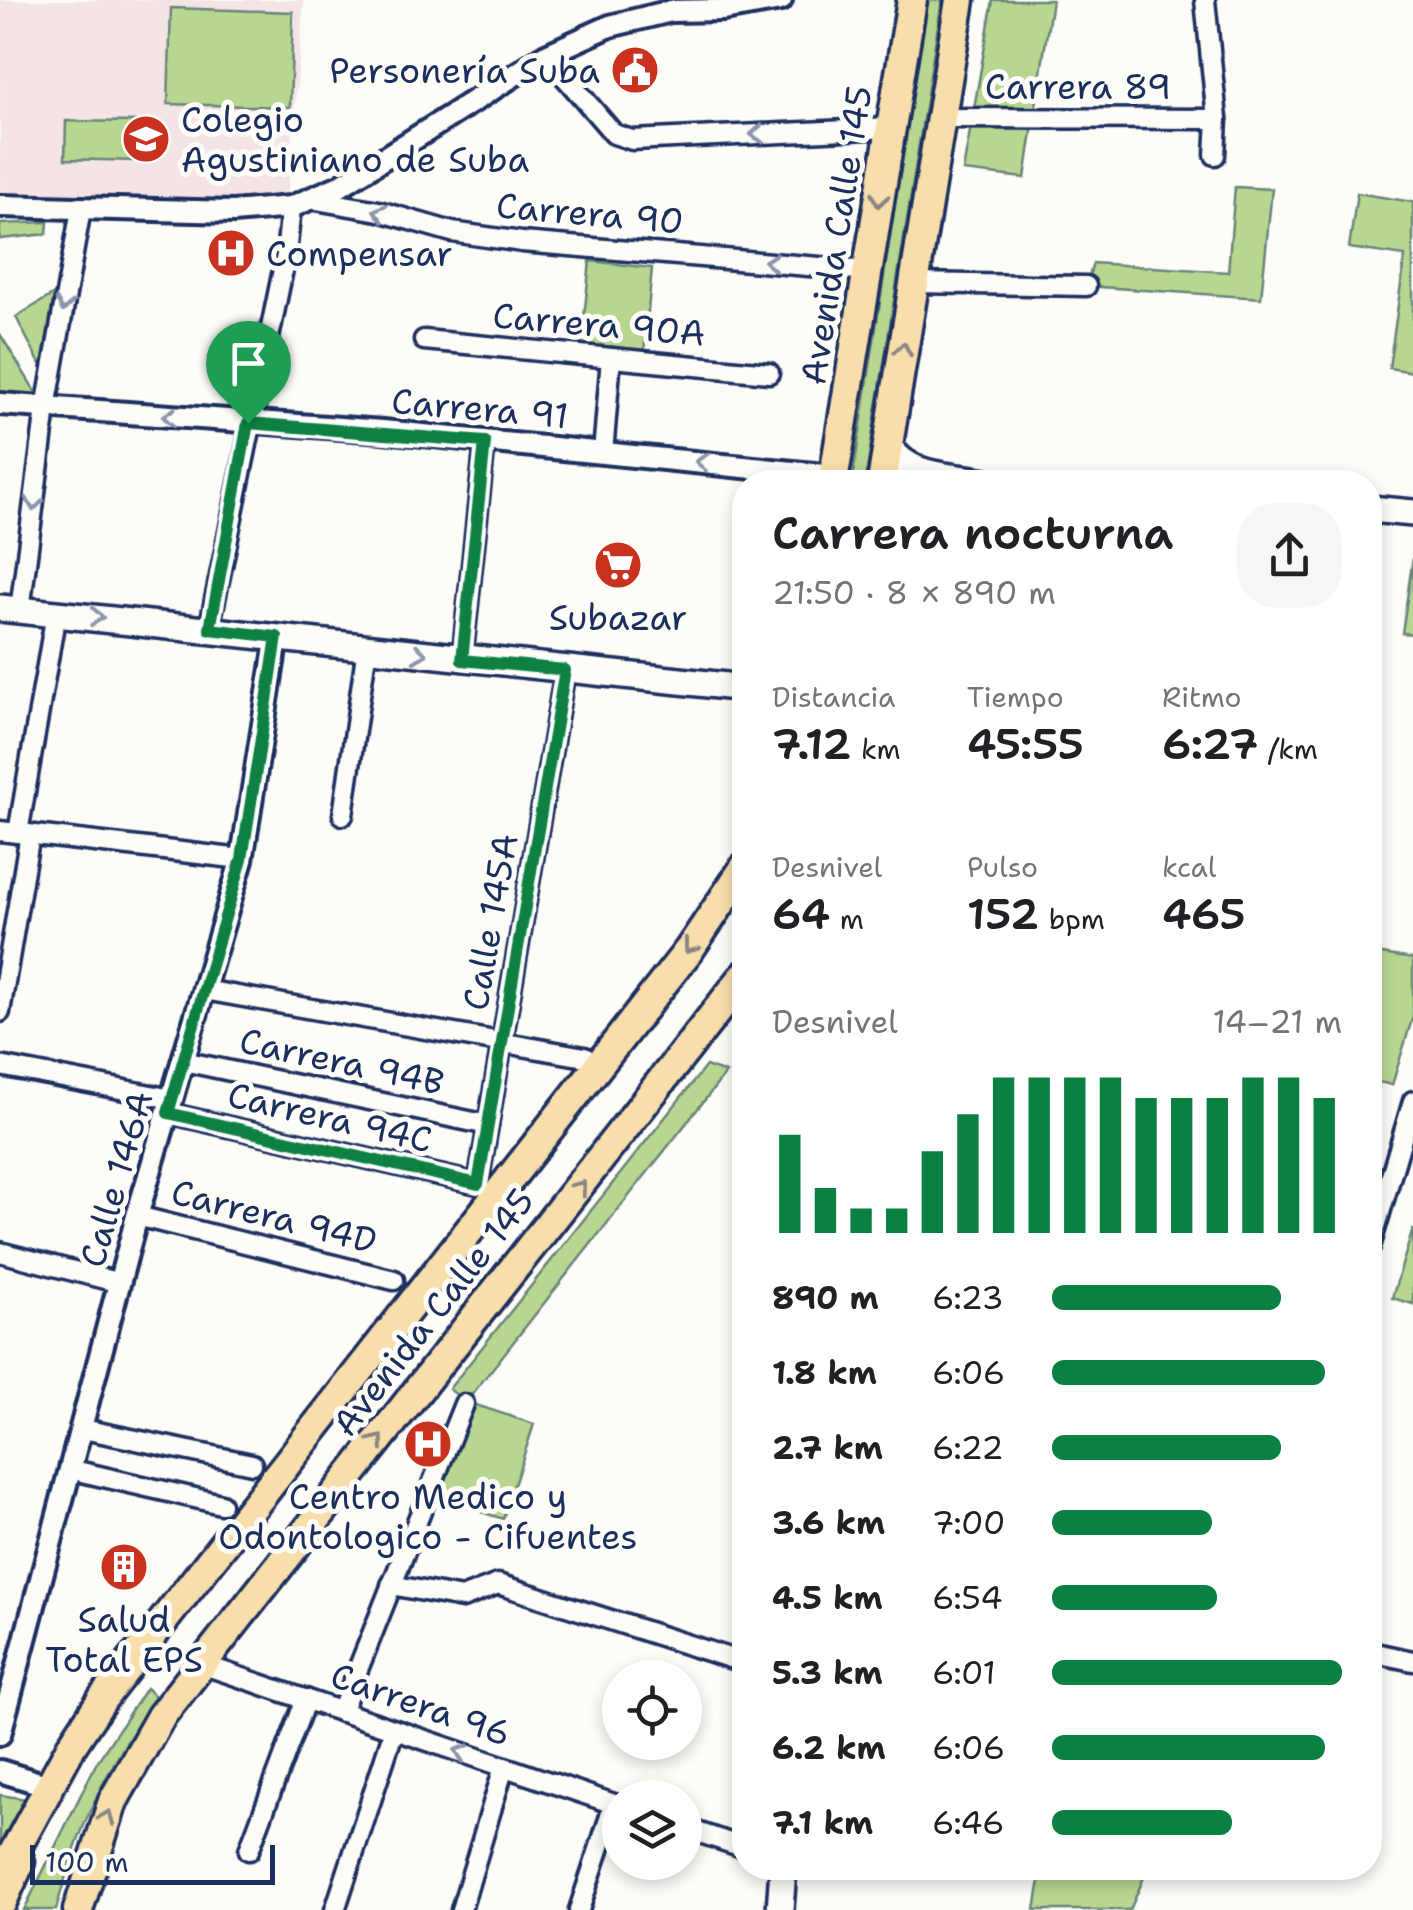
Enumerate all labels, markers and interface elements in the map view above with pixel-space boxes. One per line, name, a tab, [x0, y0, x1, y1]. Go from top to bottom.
public building icon: Personería Suba	[609, 44, 661, 96]
place label: Personería Suba	[329, 47, 600, 94]
street label: Carrera 89	[985, 63, 1171, 110]
street label: Avenida Calle 145	[789, 82, 883, 388]
place label: Colegio Agustiniano de Suba	[181, 96, 529, 183]
school or university icon: Colegio Agustiniano de Suba	[120, 113, 172, 165]
one-way arrow	[749, 123, 765, 144]
street label: Carrera 90	[494, 181, 686, 245]
one-way arrow	[869, 191, 890, 208]
one-way arrow	[372, 203, 389, 224]
hospital icon: Compensar	[205, 227, 257, 279]
place label: Compensar	[266, 230, 453, 277]
one-way arrow	[763, 252, 779, 274]
street label: Carrera 90A	[491, 291, 707, 357]
one-way arrow	[54, 297, 75, 313]
pin	[206, 321, 291, 424]
icon: arrive	[221, 336, 276, 391]
one-way arrow	[892, 340, 913, 357]
street label: Carrera 91	[390, 377, 570, 439]
one-way arrow	[161, 407, 177, 428]
one-way arrow	[694, 452, 710, 473]
one-way arrow	[24, 496, 45, 513]
text: Carrera nocturna	[772, 503, 1173, 563]
button: share	[1237, 503, 1342, 608]
supermarket icon: Subazar	[592, 539, 644, 591]
text: 21:50 · 8 × 890 m	[772, 571, 1056, 614]
place label: Subazar	[549, 594, 687, 641]
one-way arrow	[90, 606, 106, 628]
one-way arrow	[412, 643, 428, 664]
text: Distancia	[772, 678, 895, 716]
text: Tiempo	[967, 678, 1064, 716]
text: Ritmo	[1162, 678, 1242, 716]
text: 7.12	[772, 716, 851, 772]
text: 45:55	[967, 716, 1084, 772]
text: 6:27	[1162, 716, 1258, 772]
text: km	[851, 730, 901, 768]
text: /km	[1258, 730, 1318, 768]
street label: Calle 145A	[451, 830, 529, 1014]
text: Desnivel	[772, 848, 882, 886]
text: Pulso	[967, 848, 1038, 886]
text: kcal	[1162, 848, 1216, 886]
text: 64	[772, 886, 830, 942]
text: 152	[967, 886, 1039, 942]
text: 465	[1162, 886, 1246, 942]
text: m	[830, 900, 864, 938]
text: bpm	[1039, 900, 1105, 938]
one-way arrow	[684, 936, 703, 955]
text: Desnivel	[772, 1000, 898, 1043]
text: 14–21 m	[1213, 1000, 1342, 1043]
street label: Carrera 94B	[236, 1016, 448, 1106]
street label: Carrera 94C	[223, 1071, 437, 1163]
street label: Calle 146A	[68, 1085, 164, 1273]
street label: Carrera 94D	[166, 1168, 382, 1264]
street label: Avenida Calle 145	[321, 1179, 545, 1445]
one-way arrow	[568, 1180, 586, 1198]
text: 890 m	[772, 1276, 879, 1319]
text: 6:23	[932, 1276, 1004, 1319]
text: 1.8 km	[772, 1351, 877, 1394]
text: 6:06	[932, 1351, 1005, 1394]
hospital icon: Centro Medico y Odontologico - Cifuentes	[402, 1418, 454, 1470]
text: 2.7 km	[772, 1426, 883, 1469]
text: 6:22	[932, 1426, 1004, 1469]
one-way arrow	[366, 1435, 384, 1453]
place label: Centro Medico y Odontologico - Cifuentes	[218, 1473, 638, 1560]
text: 3.6 km	[772, 1501, 885, 1544]
text: 7:00	[932, 1501, 1005, 1544]
building icon: Salud Total EPS	[98, 1541, 150, 1593]
text: 4.5 km	[772, 1576, 883, 1619]
text: 6:54	[932, 1576, 1003, 1619]
place label: Salud Total EPS	[45, 1596, 203, 1683]
street label: Carrera 96	[325, 1651, 517, 1757]
text: 5.3 km	[772, 1651, 883, 1694]
text: 6:01	[932, 1651, 996, 1694]
map controls	[602, 1660, 702, 1880]
button: locate	[602, 1660, 702, 1760]
text: 6.2 km	[772, 1726, 886, 1769]
text: 6:06	[932, 1726, 1005, 1769]
one-way arrow	[454, 1744, 471, 1764]
button: layers	[602, 1780, 702, 1880]
text: 7.1 km	[772, 1801, 873, 1844]
text: 6:46	[932, 1801, 1004, 1844]
one-way arrow	[95, 1809, 115, 1827]
scale bar	[30, 1840, 275, 1884]
text: 100 m	[45, 1843, 129, 1881]

